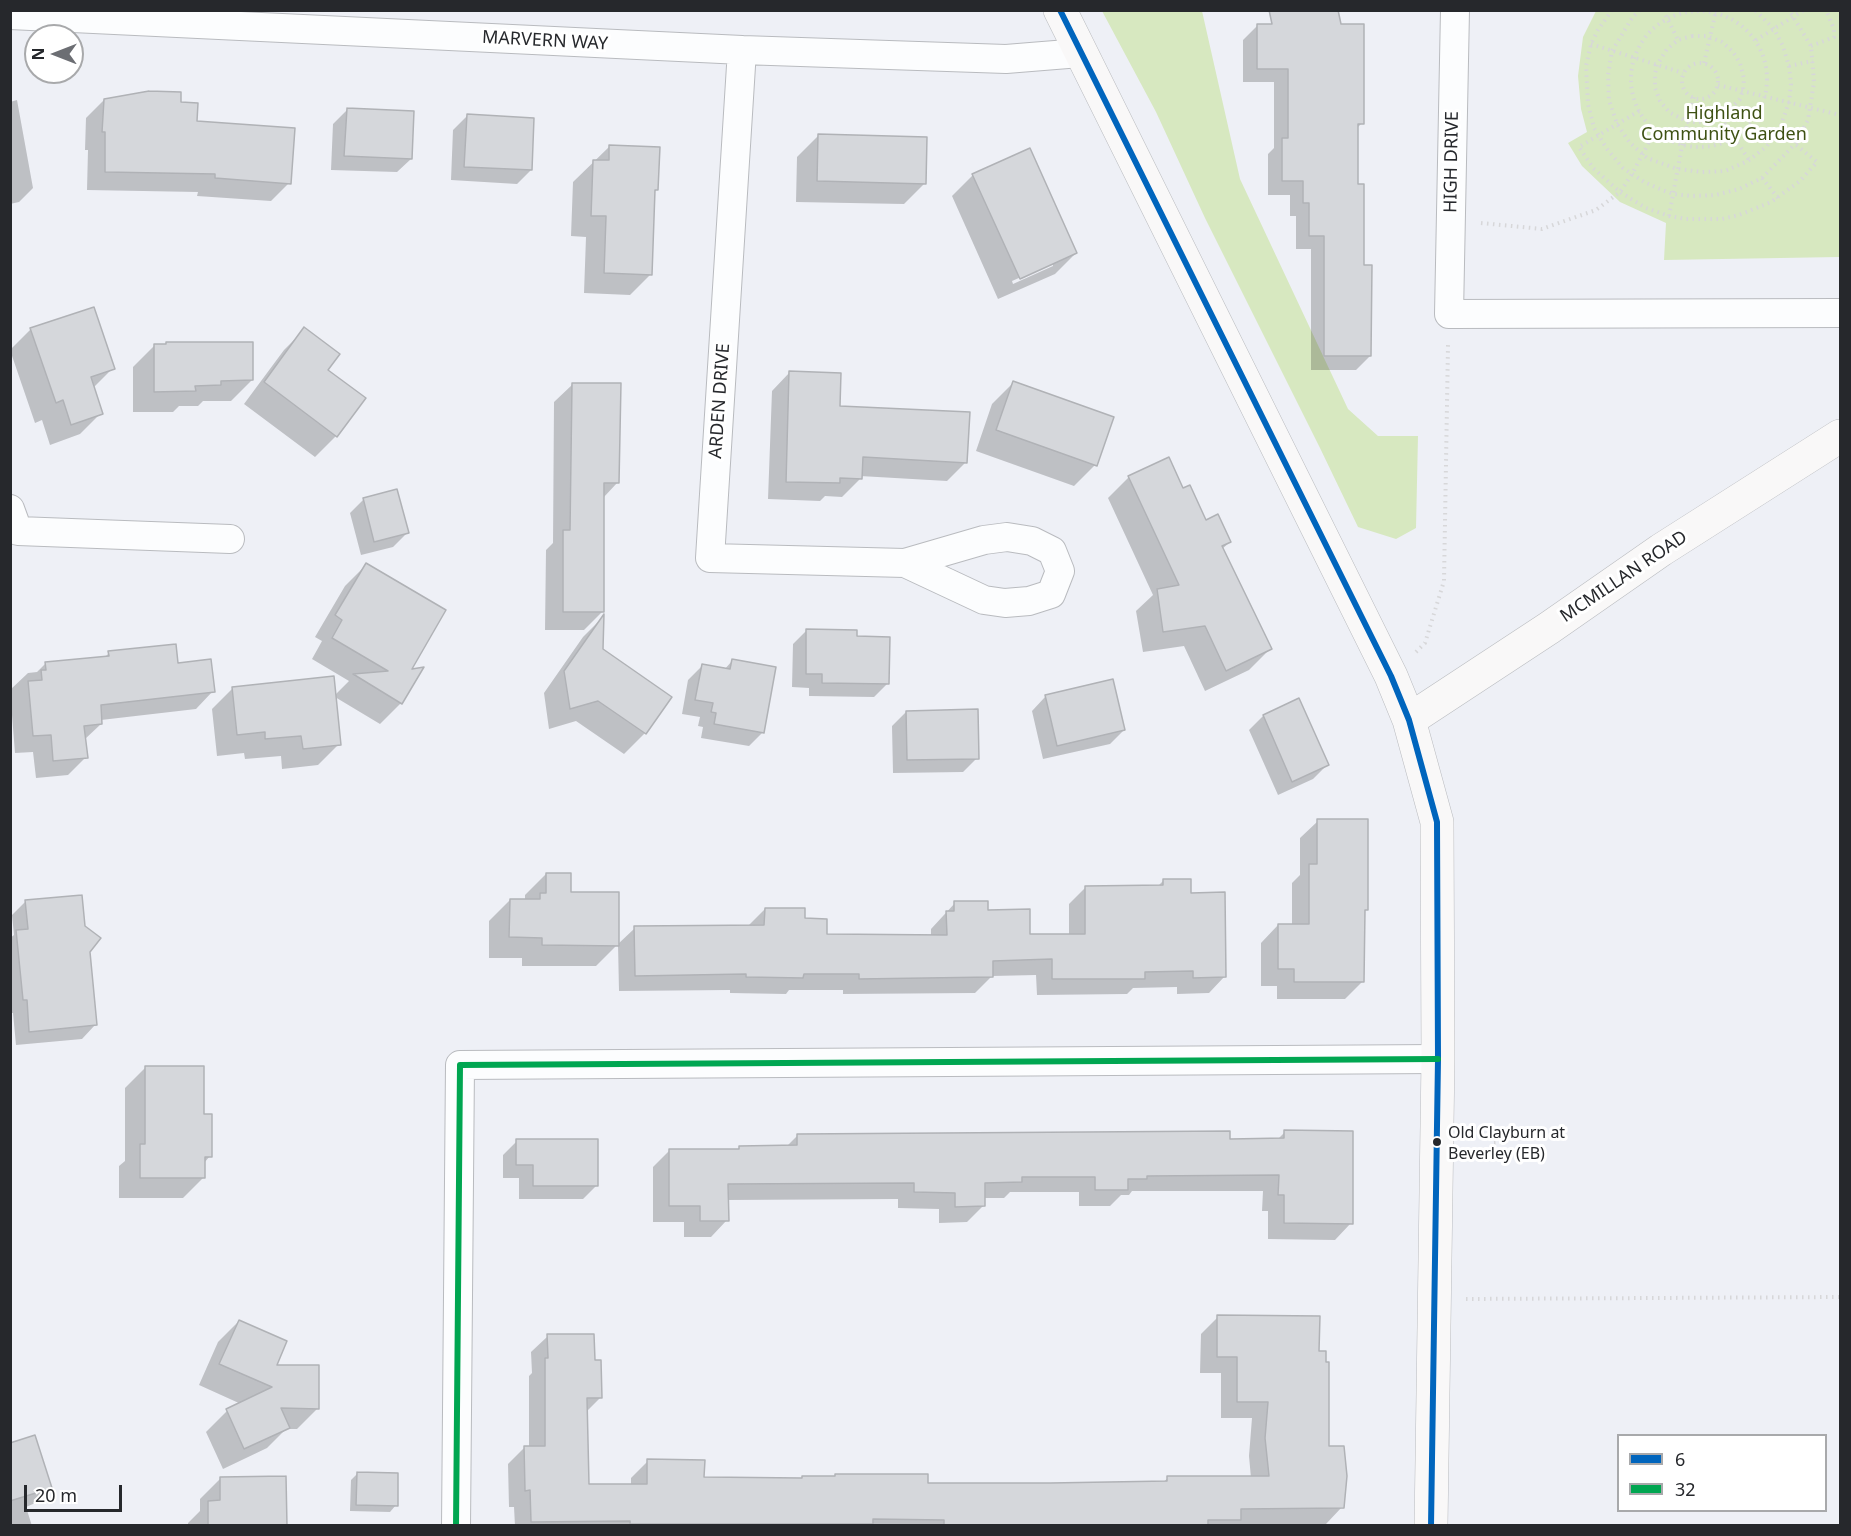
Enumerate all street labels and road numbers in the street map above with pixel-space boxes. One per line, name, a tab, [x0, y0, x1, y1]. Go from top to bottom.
street label: MARVERN WAY	[482, 27, 608, 55]
street label: HIGH DRIVE	[1440, 111, 1464, 213]
street label: ARDEN DRIVE	[705, 343, 735, 459]
street label: MCMILLAN ROAD	[1556, 527, 1692, 627]

